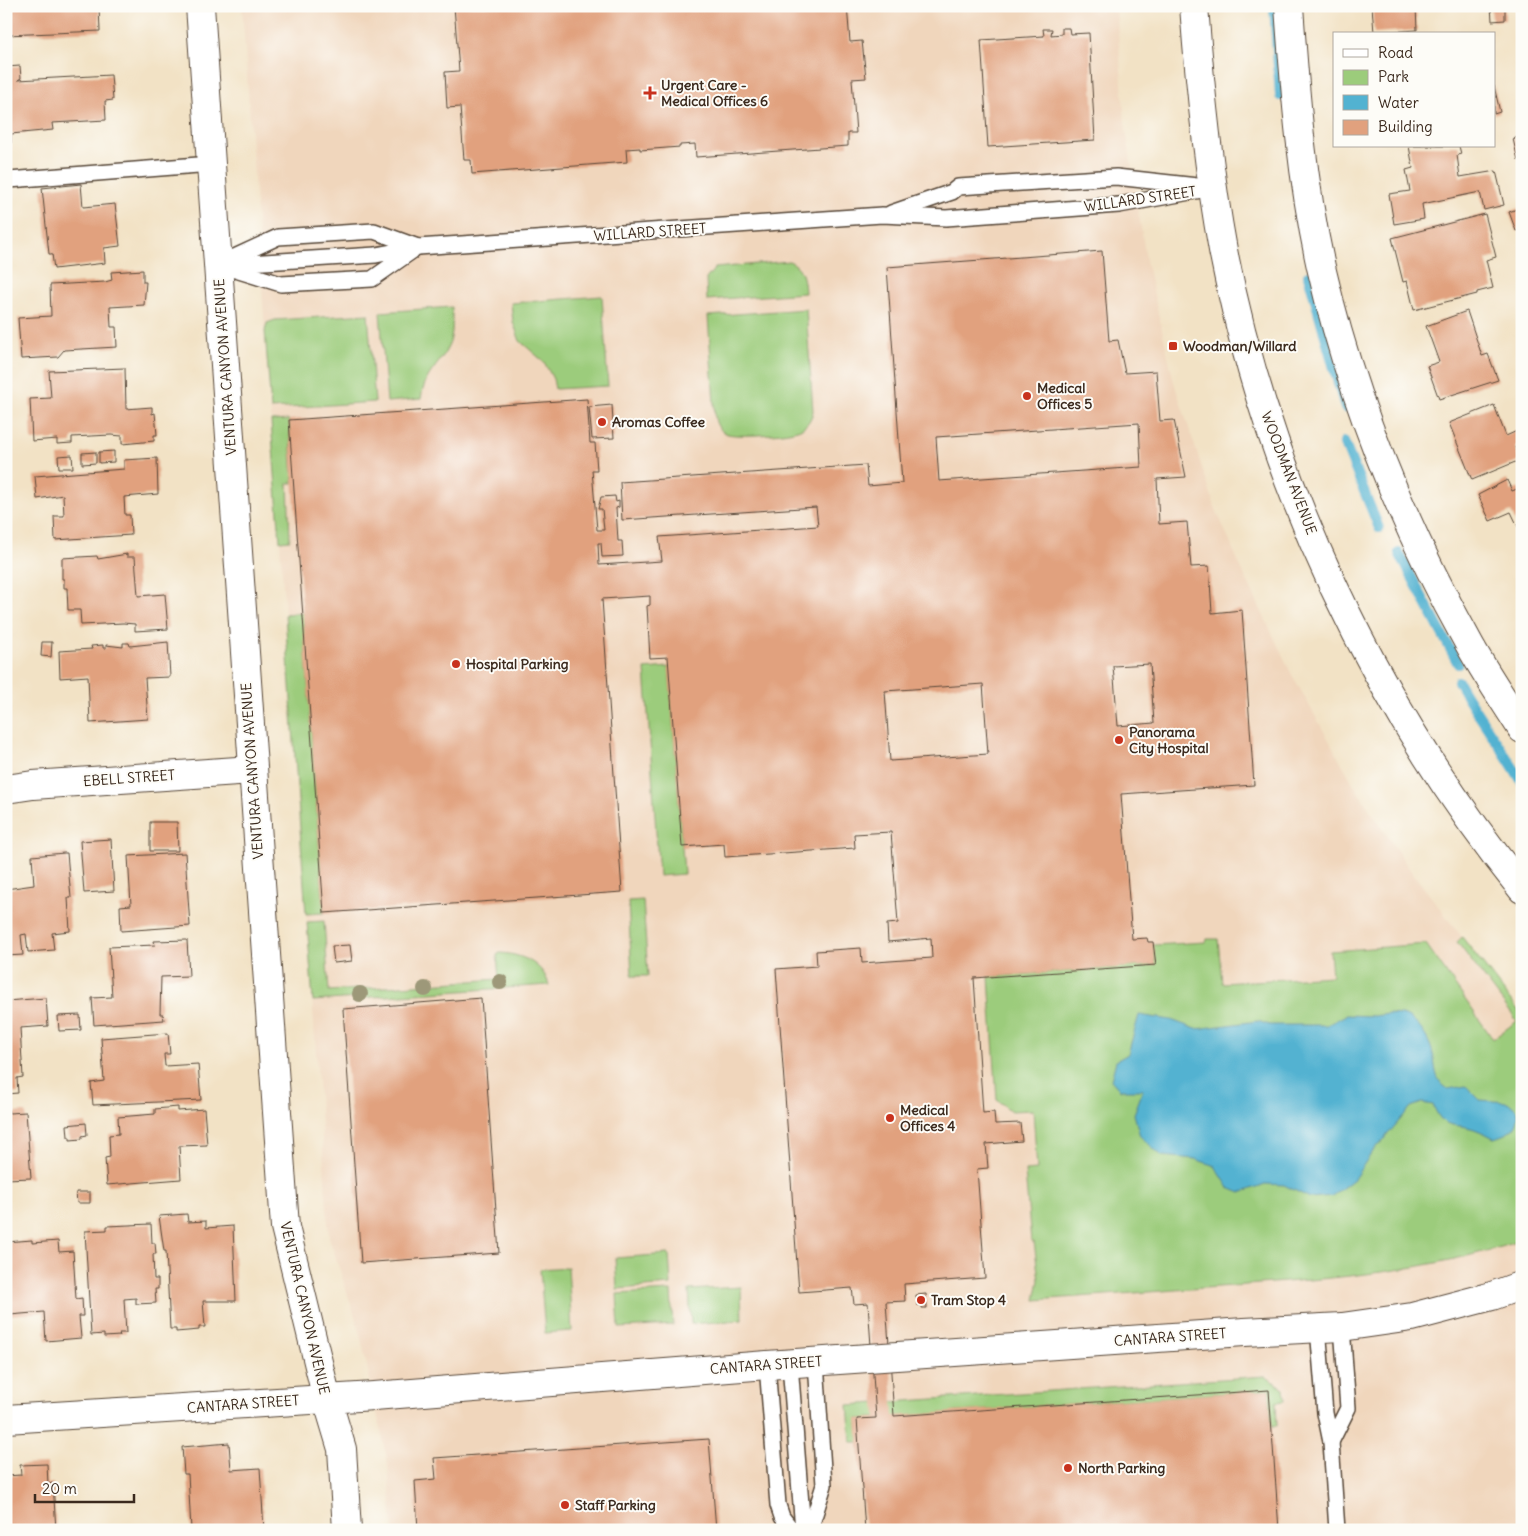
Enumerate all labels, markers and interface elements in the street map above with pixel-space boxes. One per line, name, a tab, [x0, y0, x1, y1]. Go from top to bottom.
legend	[1333, 32, 1496, 148]
text: Road	[1378, 43, 1413, 62]
text: Park	[1378, 67, 1409, 86]
place label: Urgent Care - Medical Offices 6	[661, 76, 768, 110]
marker: Urgent Care - Medical Offices 6	[643, 86, 657, 100]
text: Water	[1378, 93, 1419, 112]
text: Building	[1378, 117, 1433, 136]
street label: WILLARD STREET	[1083, 182, 1197, 216]
street label: WILLARD STREET	[593, 219, 707, 245]
street label: VENTURA CANYON AVENUE	[210, 278, 240, 456]
place label: Woodman/Willard	[1183, 337, 1297, 355]
marker: Woodman/Willard	[1167, 340, 1179, 352]
place label: Medical Offices 5	[1037, 379, 1092, 413]
marker: Medical Offices 5	[1021, 390, 1033, 402]
street label: WOODMAN AVENUE	[1257, 409, 1321, 537]
place label: Aromas Coffee	[612, 413, 706, 431]
marker: Aromas Coffee	[596, 416, 608, 428]
place label: Hospital Parking	[466, 655, 569, 673]
marker: Hospital Parking	[450, 658, 462, 670]
street label: VENTURA CANYON AVENUE	[237, 682, 267, 860]
place label: Panorama City Hospital	[1129, 723, 1209, 757]
marker: Panorama City Hospital	[1113, 734, 1125, 746]
street label: EBELL STREET	[83, 766, 175, 790]
place label: Medical Offices 4	[900, 1101, 955, 1135]
marker: Medical Offices 4	[884, 1112, 896, 1124]
street label: VENTURA CANYON AVENUE	[276, 1220, 334, 1396]
place label: Tram Stop 4	[931, 1291, 1006, 1309]
marker: Tram Stop 4	[915, 1294, 927, 1306]
street label: CANTARA STREET	[1113, 1324, 1227, 1350]
street label: CANTARA STREET	[709, 1352, 823, 1378]
street label: CANTARA STREET	[186, 1391, 300, 1417]
place label: North Parking	[1078, 1459, 1165, 1477]
marker: North Parking	[1062, 1462, 1074, 1474]
scale bar	[35, 1471, 134, 1503]
text: 20 m	[42, 1479, 77, 1498]
place label: Staff Parking	[575, 1496, 656, 1514]
marker: Staff Parking	[559, 1499, 571, 1511]

